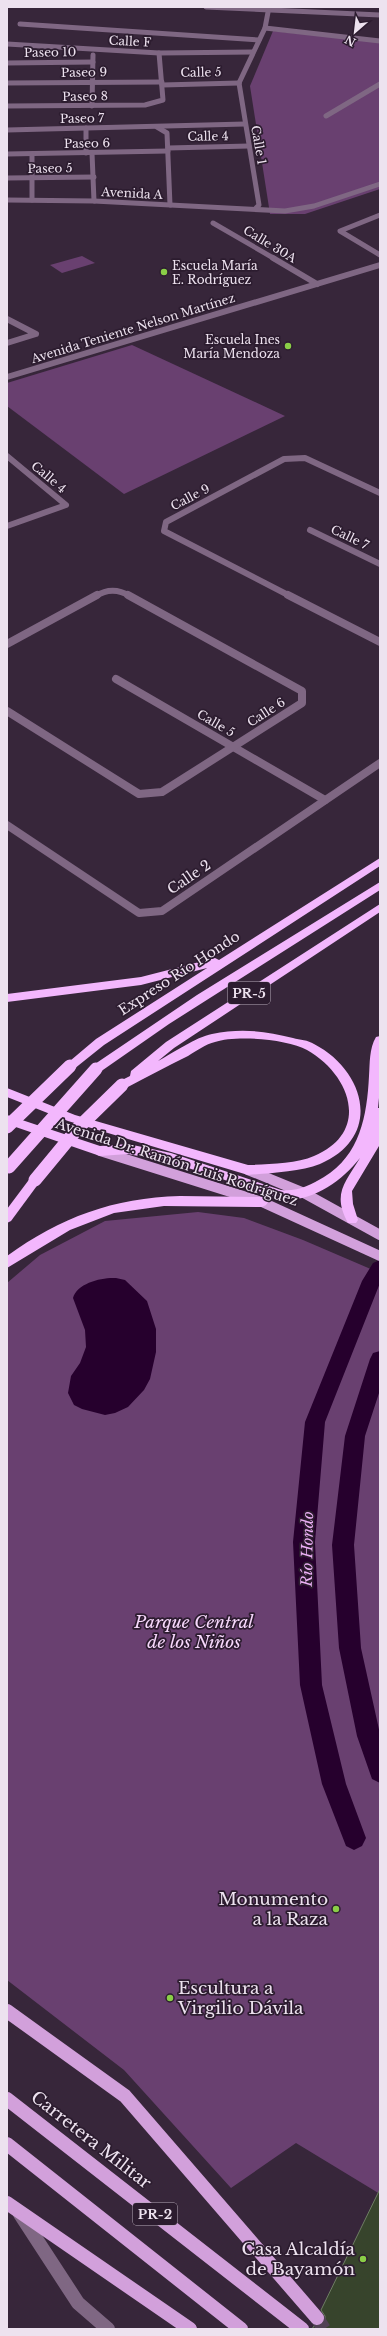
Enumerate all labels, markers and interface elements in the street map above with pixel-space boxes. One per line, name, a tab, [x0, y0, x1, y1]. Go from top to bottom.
north arrow	[335, 12, 375, 52]
street label: Calle F	[108, 32, 152, 50]
text: N	[342, 32, 358, 49]
street label: Paseo 10	[24, 44, 76, 60]
street label: Paseo 9	[61, 64, 107, 80]
street label: Calle 5	[180, 64, 222, 80]
street label: Paseo 8	[62, 88, 108, 104]
street label: Paseo 7	[60, 110, 105, 126]
street label: Calle 1	[248, 124, 270, 166]
street label: Calle 4	[187, 128, 229, 144]
street label: Paseo 6	[64, 135, 110, 151]
street label: Paseo 5	[27, 160, 73, 176]
street label: Avenida A	[100, 184, 164, 202]
street label: Calle 30A	[241, 222, 300, 266]
place label: Escuela María E. Rodríguez	[172, 258, 258, 287]
marker: Escuela María E. Rodríguez	[159, 267, 169, 277]
street label: Avenida Teniente Nelson Martínez	[28, 290, 237, 367]
place label: Escuela Ines María Mendoza	[183, 332, 280, 361]
marker: Escuela Ines María Mendoza	[283, 341, 293, 351]
street label: Calle 4	[28, 458, 70, 496]
street label: Calle 9	[168, 480, 212, 514]
street label: Calle 7	[329, 521, 372, 553]
street label: Calle 6	[244, 694, 288, 730]
street label: Calle 5	[194, 706, 238, 740]
street label: Calle 2	[164, 856, 214, 898]
street label: Expreso Río Hondo	[115, 927, 243, 1019]
road number: PR-5	[228, 982, 270, 1004]
street label: Avenida Dr. Ramón Luis Rodríguez	[53, 1114, 301, 1210]
water label: Río Hondo	[297, 1511, 317, 1588]
park label: Parque Central de los Niños	[133, 1612, 254, 1653]
place label: Monumento a la Raza	[218, 1889, 329, 1930]
marker: Monumento a la Raza	[331, 1904, 341, 1914]
place label: Escultura a Virgilio Dávila	[177, 1978, 304, 2019]
marker: Escultura a Virgilio Dávila	[165, 1993, 175, 2003]
street label: Carretera Militar	[27, 2087, 156, 2194]
road number: PR-2	[133, 2203, 177, 2225]
place label: Casa Alcaldía de Bayamón	[241, 2239, 356, 2280]
marker: Casa Alcaldía de Bayamón	[358, 2254, 368, 2264]

